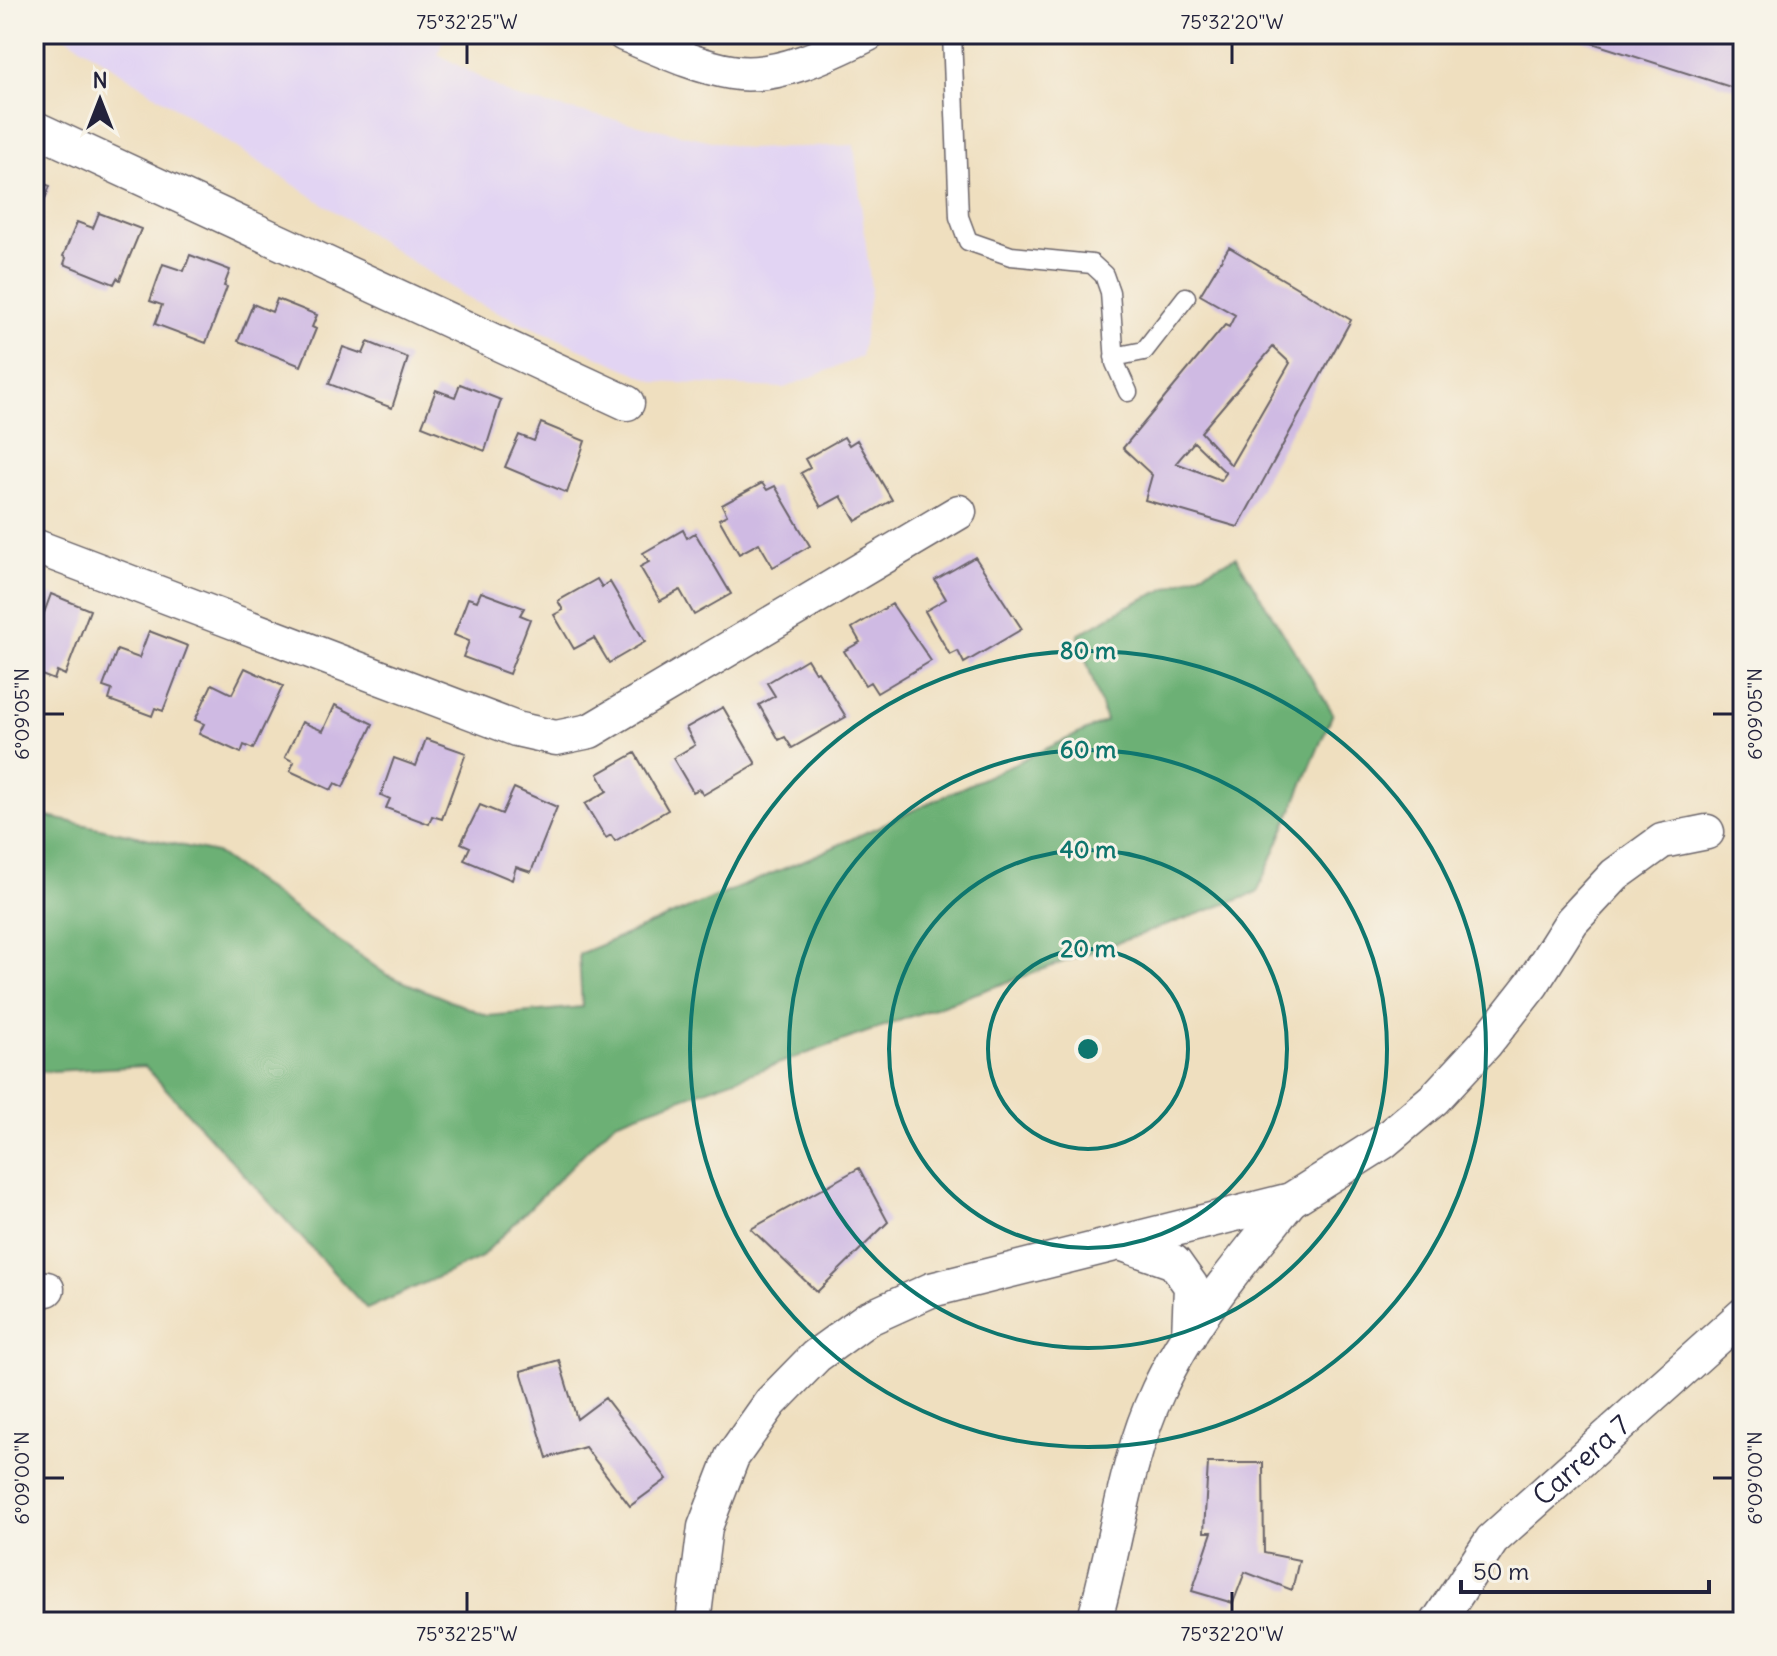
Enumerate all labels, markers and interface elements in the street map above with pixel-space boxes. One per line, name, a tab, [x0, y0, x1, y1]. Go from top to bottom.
text: 75°32'25"W	[416, 9, 518, 34]
text: 75°32'20"W	[1180, 9, 1284, 34]
north arrow	[60, 60, 140, 140]
text: N	[92, 66, 108, 94]
text: 80 m	[1060, 635, 1116, 665]
text: 6°09'05"N	[9, 668, 34, 760]
text: 6°09'05"N	[1742, 668, 1767, 760]
text: 60 m	[1060, 734, 1116, 764]
text: 40 m	[1060, 834, 1116, 864]
text: 20 m	[1060, 933, 1116, 963]
centre of rings	[1074, 1035, 1102, 1063]
street label: Carrera 7	[1525, 1407, 1638, 1513]
text: 6°09'00"N	[9, 1431, 34, 1525]
text: 6°09'00"N	[1742, 1431, 1767, 1525]
scale bar	[1461, 1544, 1709, 1594]
text: 50 m	[1473, 1556, 1529, 1586]
text: 75°32'25"W	[416, 1621, 518, 1646]
text: 75°32'20"W	[1180, 1621, 1284, 1646]

